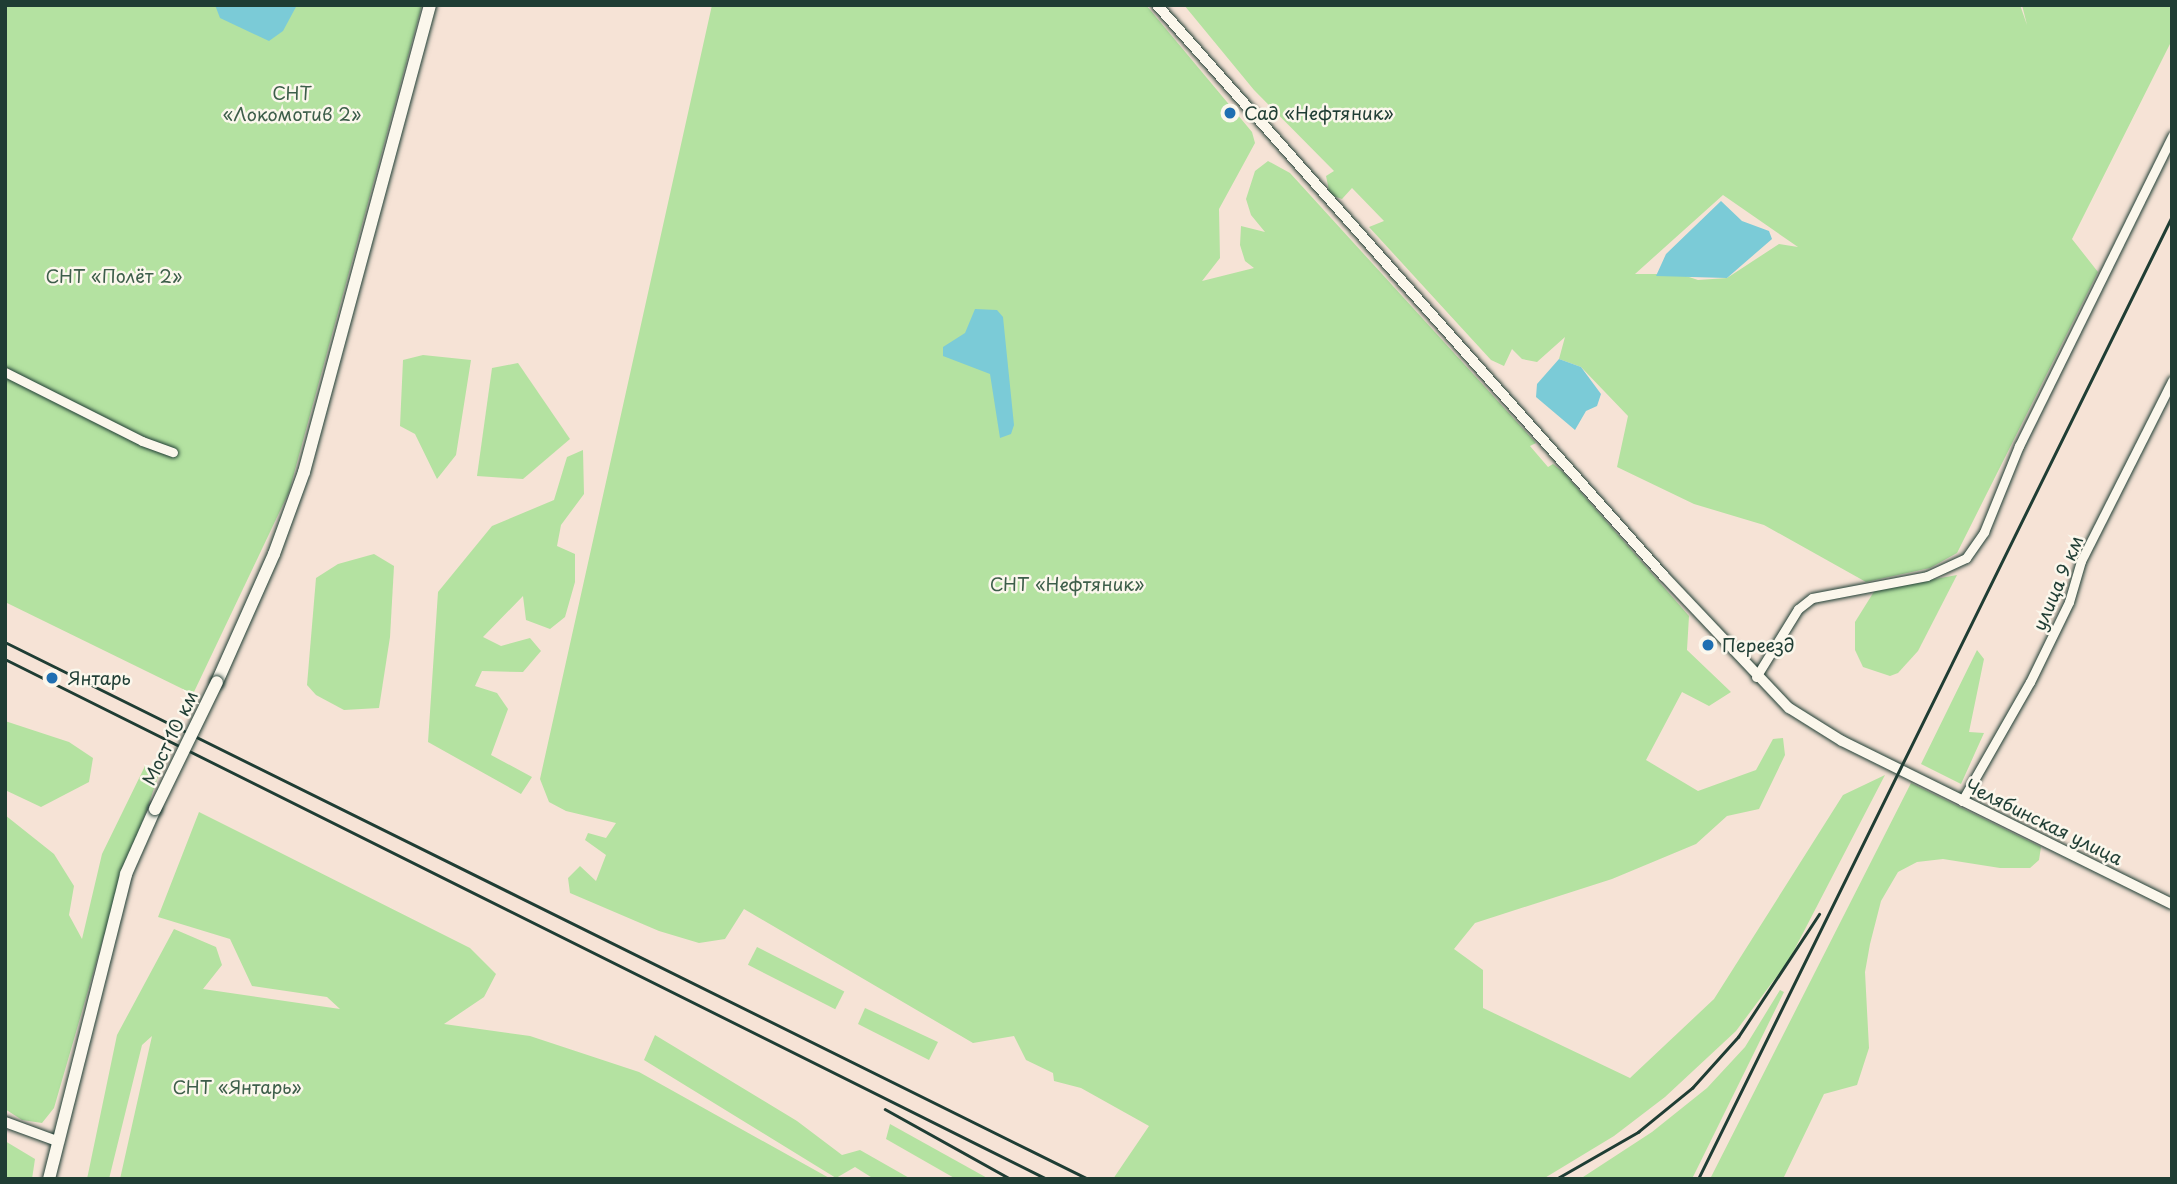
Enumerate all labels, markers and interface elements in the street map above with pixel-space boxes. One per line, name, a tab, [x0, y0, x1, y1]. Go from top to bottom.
park label: СНТ «Локомотив 2»	[223, 83, 361, 126]
place label: Сад «Нефтяник»	[1244, 102, 1394, 124]
marker: Сад «Нефтяник»	[1222, 105, 1238, 121]
park label: СНТ «Полёт 2»	[46, 265, 182, 287]
street label: улица 9 км	[2028, 532, 2088, 634]
park label: СНТ «Нефтяник»	[990, 573, 1144, 595]
place label: Переезд	[1722, 634, 1795, 656]
marker: Переезд	[1700, 637, 1716, 653]
place label: Янтарь	[68, 667, 131, 689]
marker: Янтарь	[42, 668, 62, 688]
street label: Мост 10 км	[138, 687, 202, 789]
street label: Челябинская улица	[1961, 774, 2127, 870]
park label: СНТ «Янтарь»	[172, 1076, 302, 1098]

